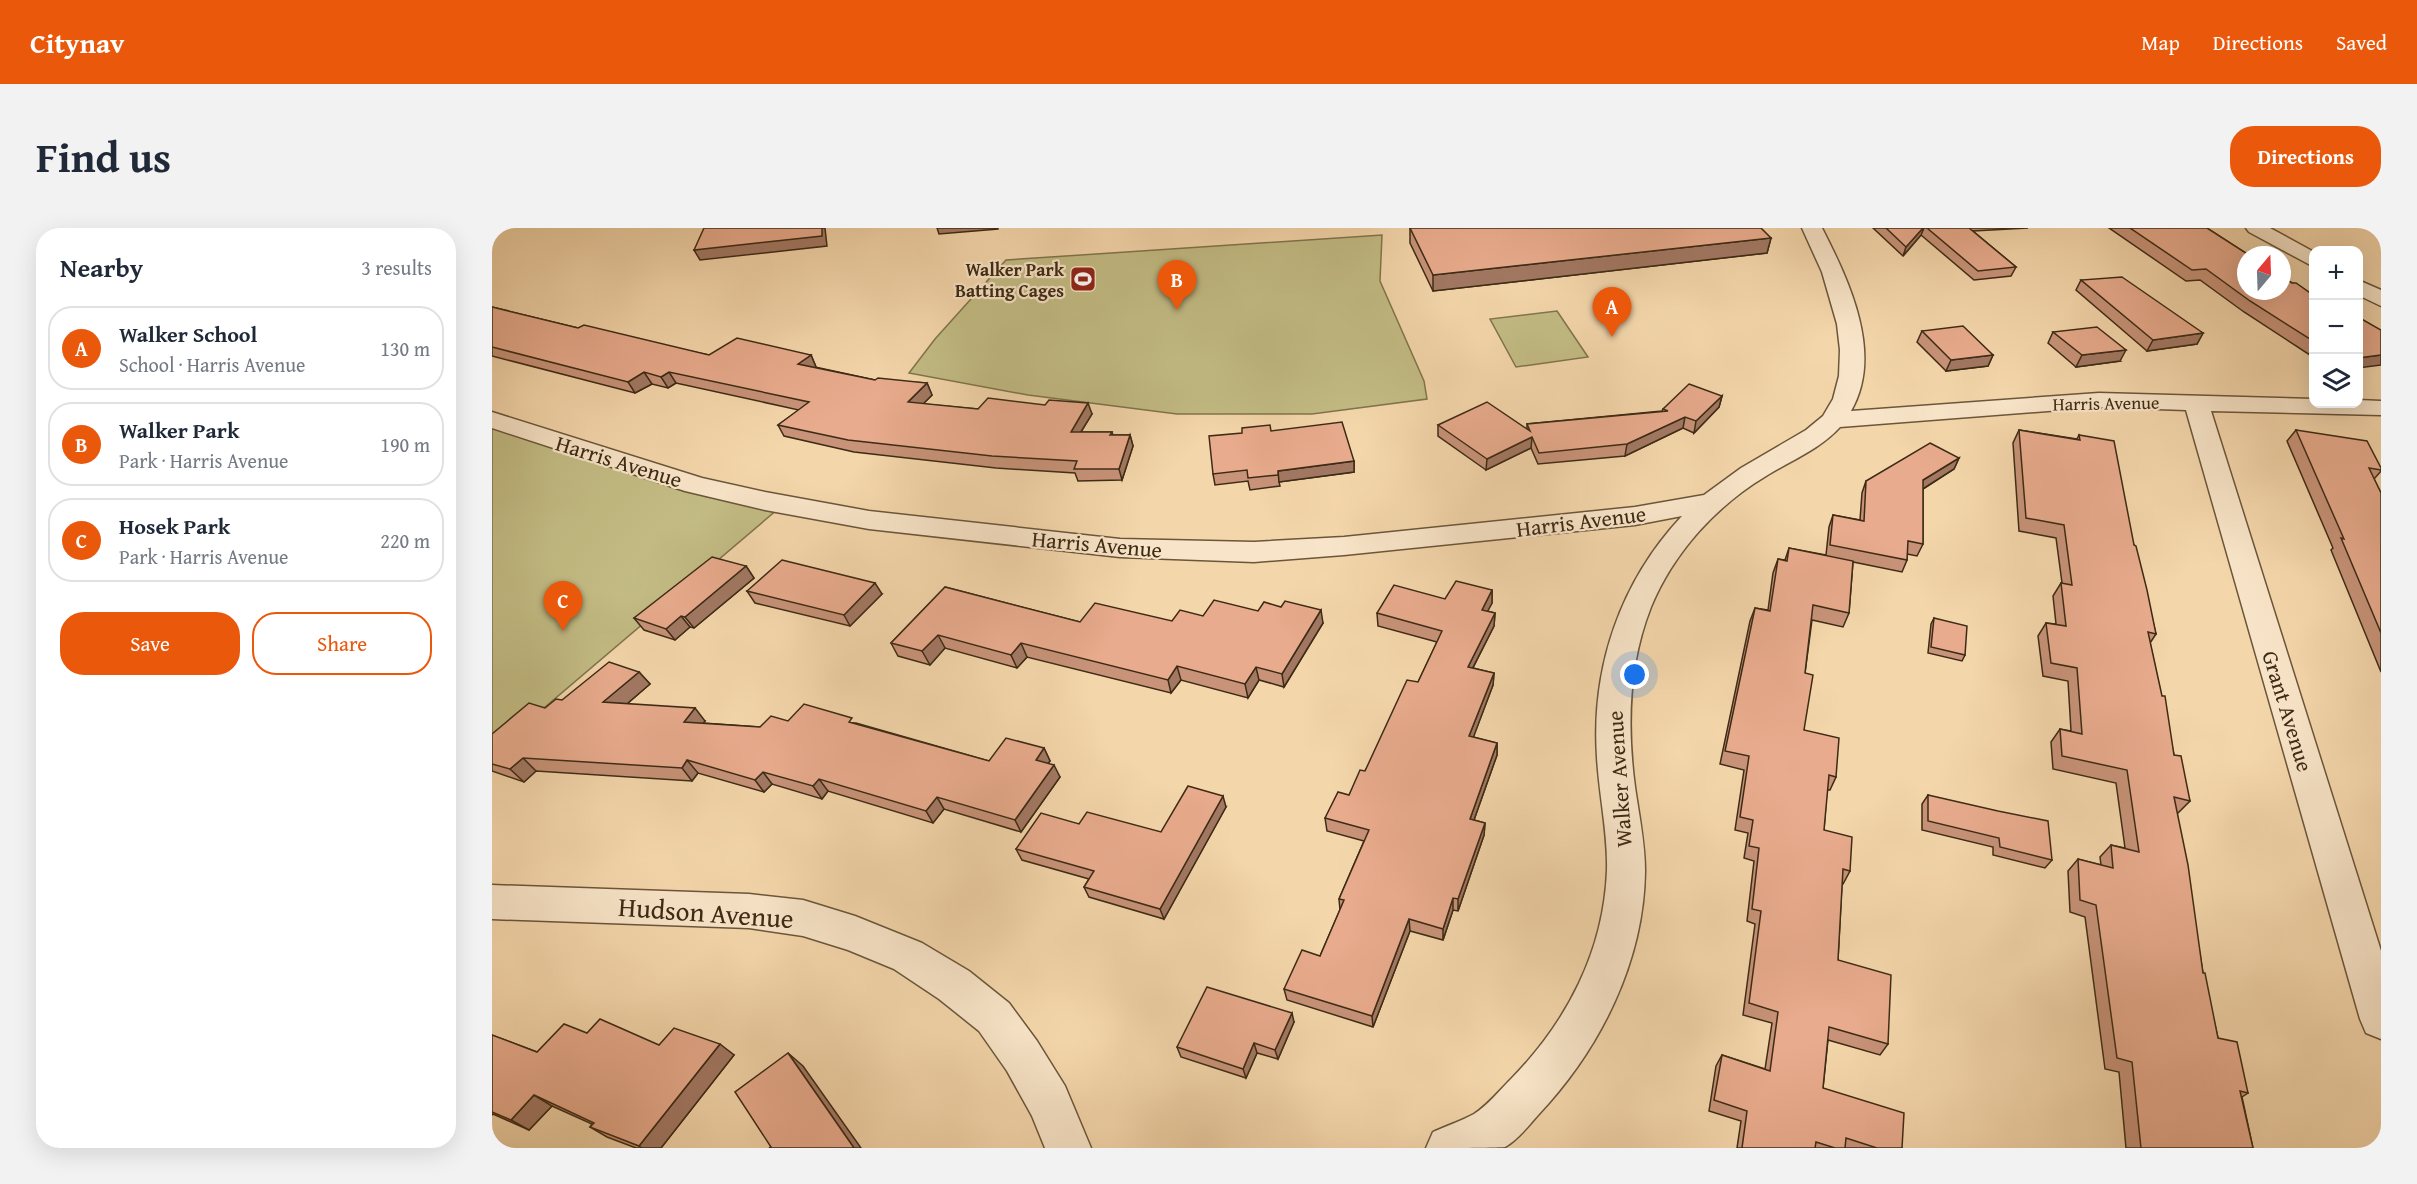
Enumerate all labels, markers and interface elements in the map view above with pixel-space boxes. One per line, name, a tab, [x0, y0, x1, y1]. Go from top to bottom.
text: Citynav	[30, 22, 124, 63]
text: Map	[2141, 27, 2180, 58]
text: Directions	[2213, 27, 2303, 58]
text: Saved	[2336, 27, 2387, 58]
text: Find us	[36, 126, 171, 187]
button: Directions	[2230, 126, 2381, 187]
north arrow	[2237, 246, 2291, 300]
map controls	[2309, 246, 2363, 408]
button: +	[2309, 246, 2363, 300]
text: Nearby	[60, 248, 143, 287]
text: 3 results	[361, 253, 432, 282]
place label: Walker Park Batting Cages	[955, 256, 1065, 304]
pin: B	[1158, 260, 1196, 310]
sports icon: Walker Park Batting Cages	[1068, 264, 1098, 294]
pin: A	[1592, 288, 1632, 337]
button: −	[2309, 300, 2363, 354]
text: Walker School	[119, 318, 257, 350]
text: A	[75, 334, 88, 363]
text: 130 m	[380, 334, 430, 363]
text: School · Harris Avenue	[119, 350, 305, 379]
button: layers	[2309, 354, 2363, 408]
street label: Harris Avenue	[2052, 389, 2160, 417]
text: Walker Park	[119, 414, 239, 446]
street label: Harris Avenue	[552, 427, 686, 495]
text: B	[75, 430, 88, 459]
text: 190 m	[380, 430, 430, 459]
text: Park · Harris Avenue	[119, 446, 288, 475]
street label: Harris Avenue	[1514, 497, 1648, 545]
text: Hosek Park	[119, 510, 230, 542]
street label: Harris Avenue	[1031, 522, 1163, 566]
text: C	[76, 526, 87, 555]
text: 220 m	[380, 526, 430, 555]
text: Park · Harris Avenue	[119, 542, 288, 571]
pin: C	[544, 582, 582, 631]
button: Save	[60, 612, 240, 675]
button: Share	[252, 612, 432, 675]
street label: Grant Avenue	[2254, 647, 2322, 775]
your location	[1620, 660, 1649, 689]
street label: Walker Avenue	[1598, 710, 1640, 848]
street label: Hudson Avenue	[617, 886, 795, 938]

